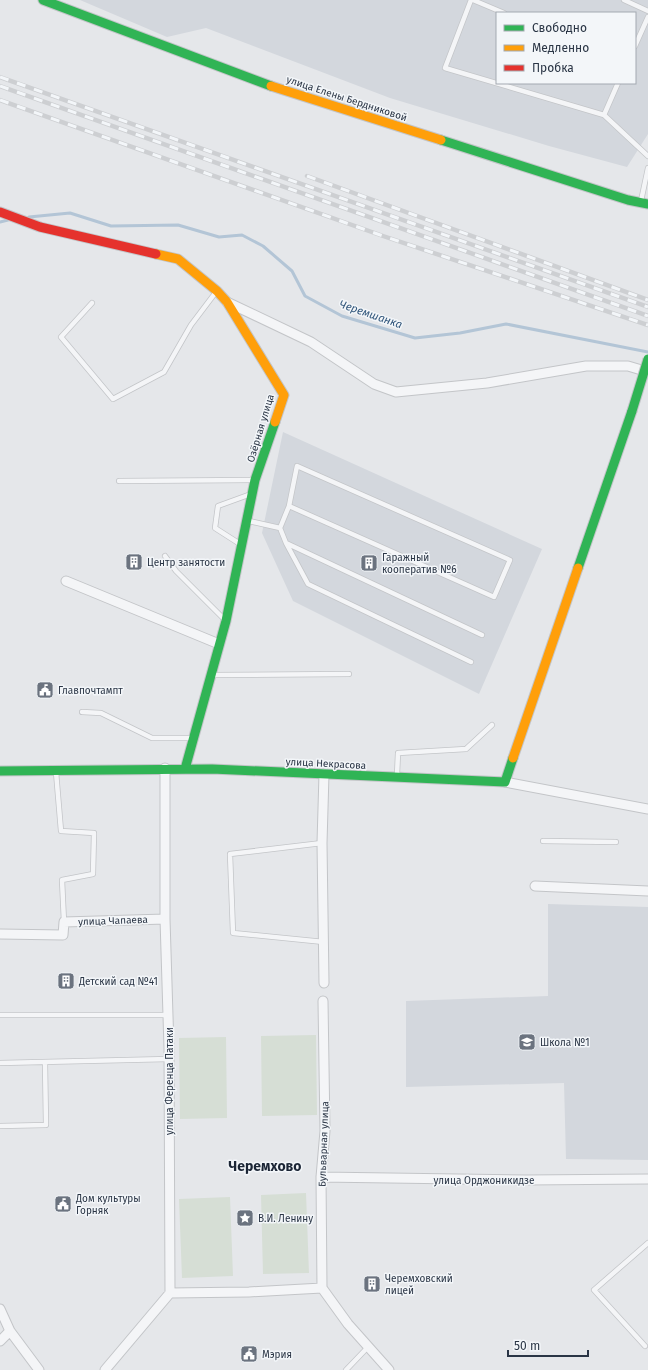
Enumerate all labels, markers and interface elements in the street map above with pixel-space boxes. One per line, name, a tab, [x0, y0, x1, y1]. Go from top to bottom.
legend	[496, 12, 636, 84]
text: Свободно	[532, 21, 587, 35]
text: Медленно	[532, 41, 589, 55]
text: Пробка	[532, 61, 574, 75]
street label: улица Елены Бердниковой	[285, 74, 408, 124]
water label: Черемшанка	[338, 298, 404, 331]
street label: Озёрная улица	[244, 393, 277, 464]
building icon: Центр занятости	[124, 552, 144, 572]
place label: Гаражный кооператив №6	[382, 552, 457, 576]
building icon: Гаражный кооператив №6	[359, 553, 379, 573]
place label: Центр занятости	[147, 557, 225, 569]
public building icon: Главпочтампт	[35, 680, 55, 700]
place label: Главпочтампт	[58, 685, 123, 697]
street label: улица Некрасова	[285, 756, 367, 772]
street label: улица Чапаева	[78, 914, 148, 928]
building icon: Детский сад №41	[56, 971, 76, 991]
place label: Детский сад №41	[78, 976, 158, 988]
street label: улица Ференца Патаки	[164, 1027, 176, 1135]
school or university icon: Школа №1	[517, 1032, 537, 1052]
place label: Школа №1	[540, 1037, 590, 1049]
street label: Бульварная улица	[317, 1101, 331, 1187]
district label: Черемхово	[229, 1158, 301, 1175]
street label: улица Орджоникидзе	[434, 1175, 534, 1187]
place label: Дом культуры Горняк	[75, 1193, 141, 1217]
public building icon: Дом культуры Горняк	[53, 1194, 73, 1214]
place icon: В.И. Ленину	[235, 1208, 255, 1228]
place label: В.И. Ленину	[258, 1213, 313, 1225]
place label: Черемховский лицей	[385, 1273, 453, 1297]
building icon: Черемховский лицей	[362, 1274, 382, 1294]
scale bar	[508, 1332, 588, 1358]
text: 50 m	[514, 1339, 540, 1353]
public building icon: Мэрия	[239, 1344, 259, 1364]
place label: Мэрия	[262, 1349, 292, 1361]

